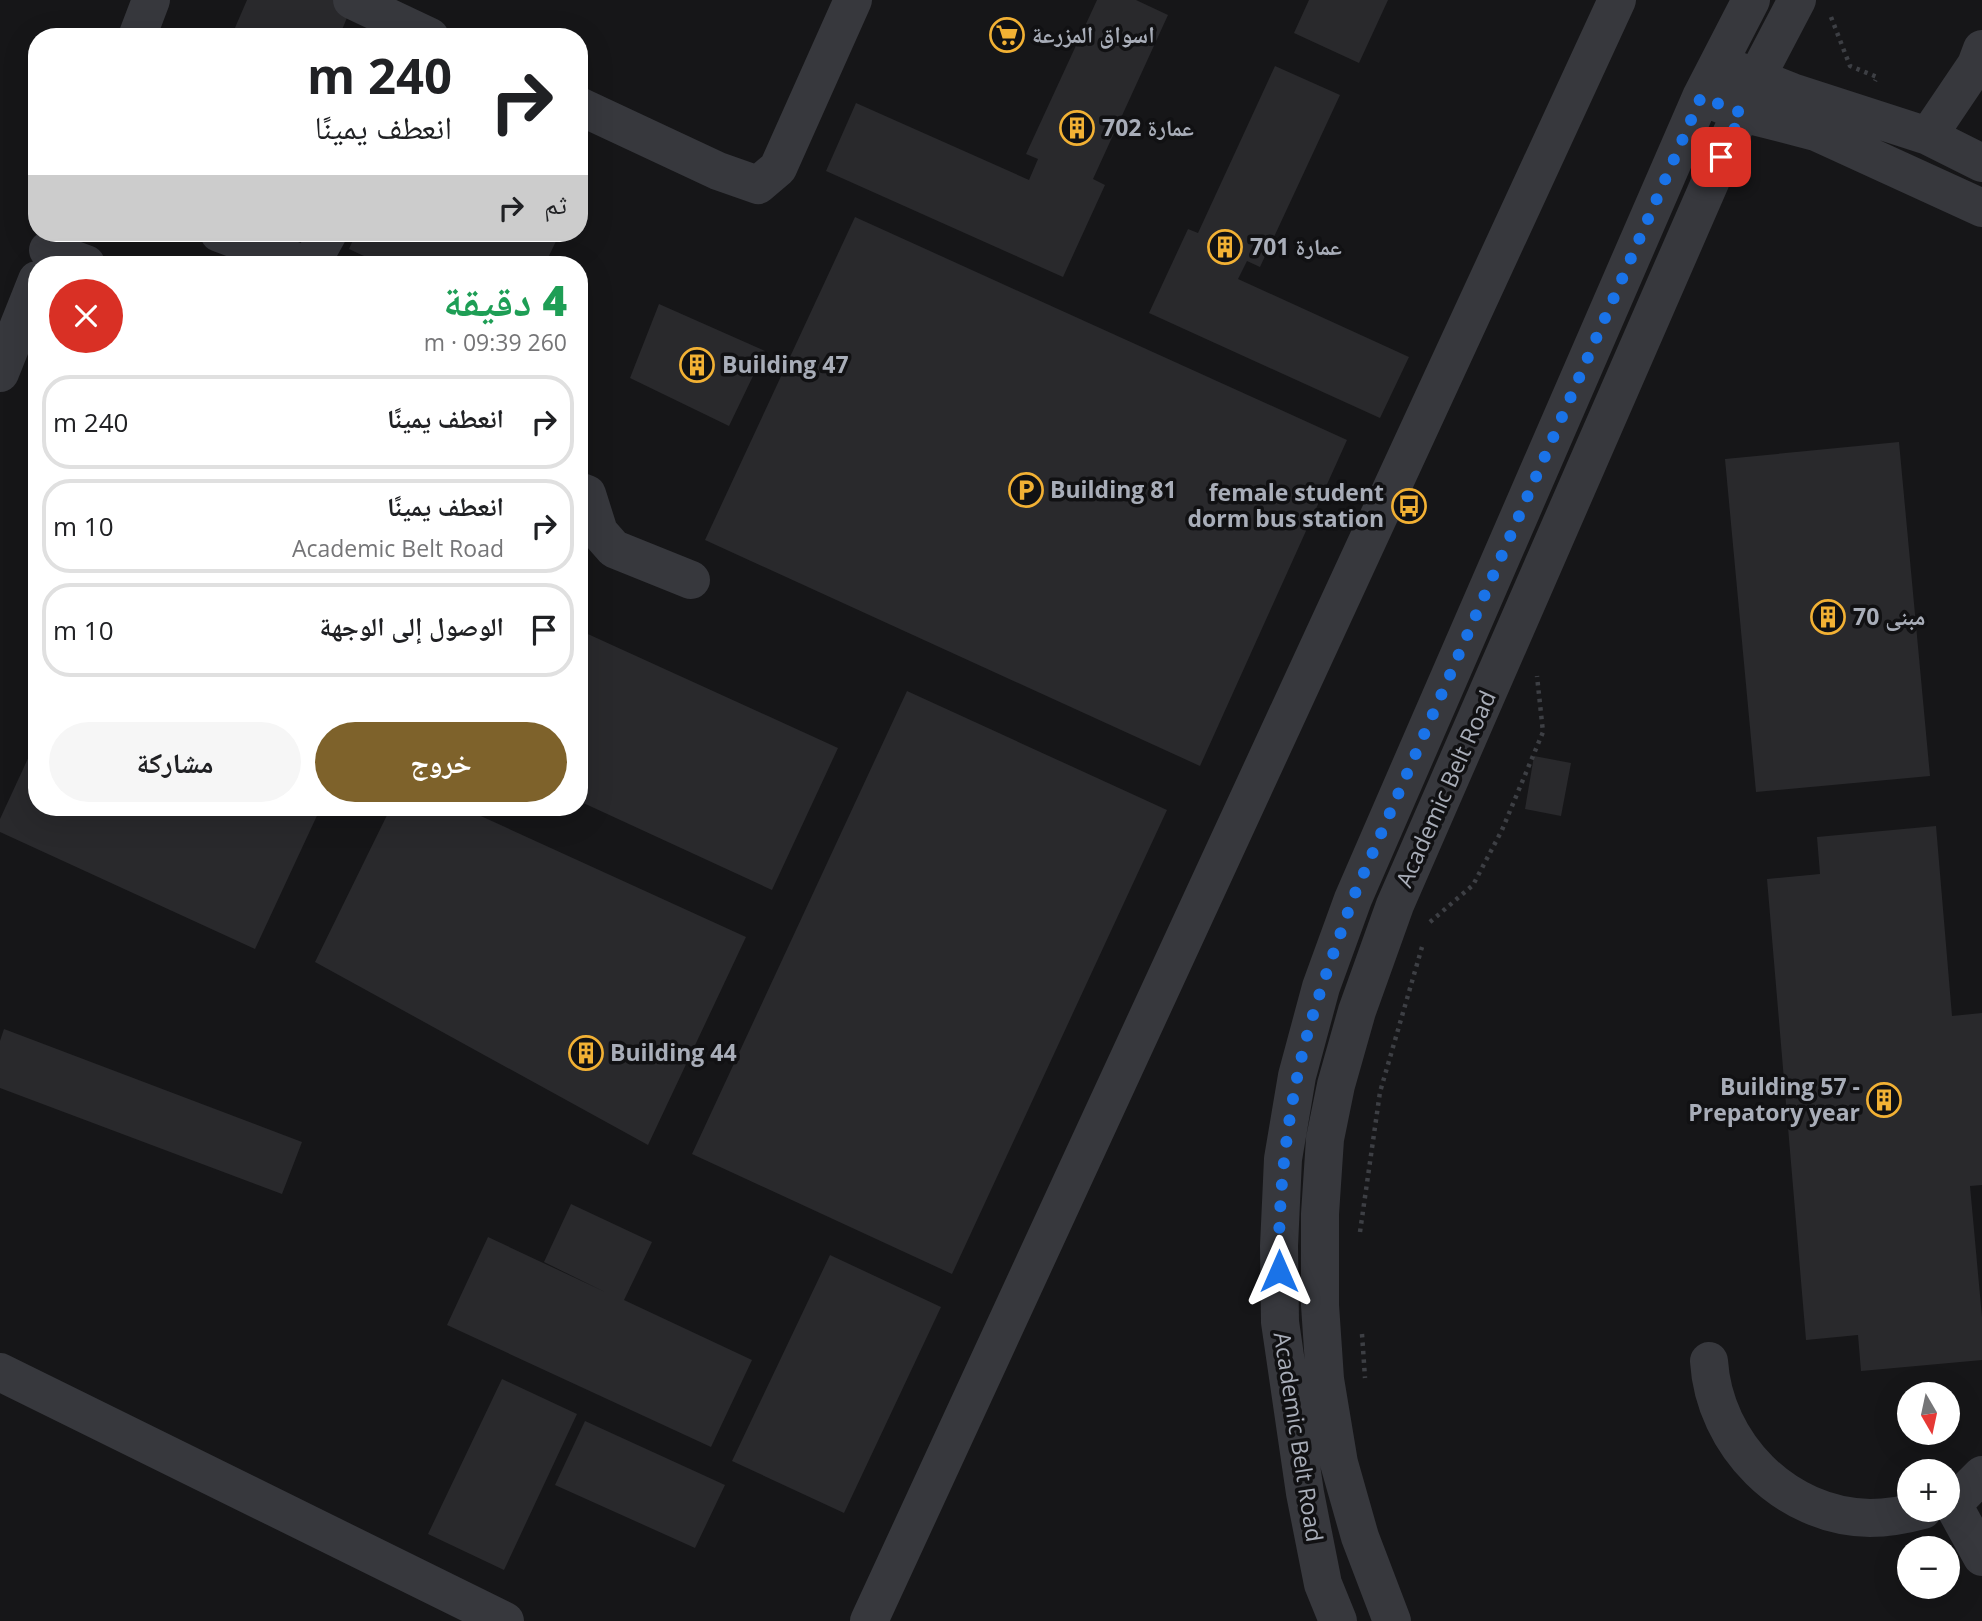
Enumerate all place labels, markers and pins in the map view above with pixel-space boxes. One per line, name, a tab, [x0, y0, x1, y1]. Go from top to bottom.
supermarket icon: اسواق المزرعة	[988, 16, 1026, 54]
place label: اسواق المزرعة	[1032, 18, 1155, 50]
building icon: عمارة 702	[1058, 109, 1096, 147]
place label: عمارة 702	[1102, 111, 1194, 143]
pin	[1691, 127, 1751, 187]
building icon: عمارة 701	[1206, 228, 1244, 266]
place label: عمارة 701	[1250, 230, 1342, 262]
building icon: Building 47	[678, 346, 716, 384]
place label: Building 47	[722, 348, 849, 380]
parking icon: Building 81	[1007, 471, 1045, 509]
place label: Building 81	[1050, 473, 1177, 505]
place label: female student dorm bus station	[1187, 476, 1384, 534]
bus stop icon: female student dorm bus station	[1390, 487, 1428, 525]
building icon: مبنى 70	[1809, 598, 1847, 636]
place label: مبنى 70	[1853, 600, 1925, 632]
building icon: Building 44	[567, 1034, 605, 1072]
place label: Building 44	[610, 1036, 737, 1068]
place label: Building 57 - Prepatory year	[1688, 1070, 1860, 1128]
building icon: Building 57 - Prepatory year	[1865, 1081, 1903, 1119]

